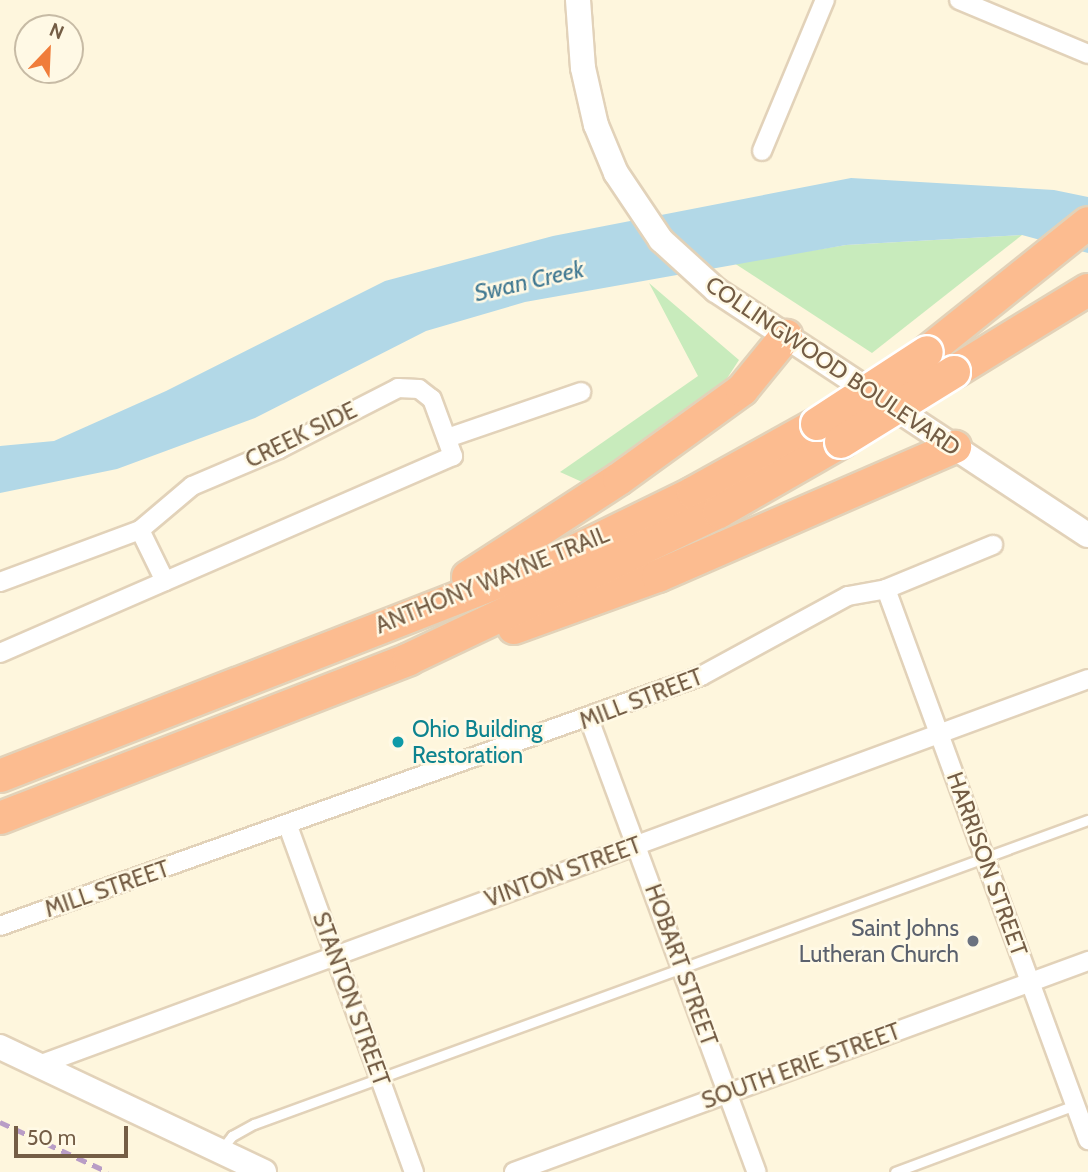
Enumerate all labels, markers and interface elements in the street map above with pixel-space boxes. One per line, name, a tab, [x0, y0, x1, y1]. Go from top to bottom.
north arrow	[14, 14, 84, 84]
text: N	[46, 18, 67, 44]
water label: Swan Creek	[471, 254, 587, 308]
street label: COLLINGWOOD BOULEVARD	[700, 270, 966, 462]
street label: CREEK SIDE	[241, 396, 361, 474]
street label: ANTHONY WAYNE TRAIL	[371, 520, 613, 640]
street label: MILL STREET	[575, 663, 707, 735]
place label: Ohio Building Restoration	[412, 715, 543, 769]
marker: Ohio Building Restoration	[390, 734, 406, 750]
street label: HARRISON STREET	[941, 768, 1033, 960]
street label: VINTON STREET	[481, 831, 645, 913]
street label: MILL STREET	[41, 855, 173, 923]
street label: HOBART STREET	[639, 880, 723, 1050]
street label: STANTON STREET	[307, 908, 395, 1090]
place label: Saint Johns Lutheran Church	[799, 914, 959, 968]
marker: Saint Johns Lutheran Church	[965, 933, 981, 949]
street label: SOUTH ERIE STREET	[698, 1017, 904, 1115]
scale bar	[18, 1112, 131, 1156]
text: 50 m	[27, 1125, 76, 1150]

